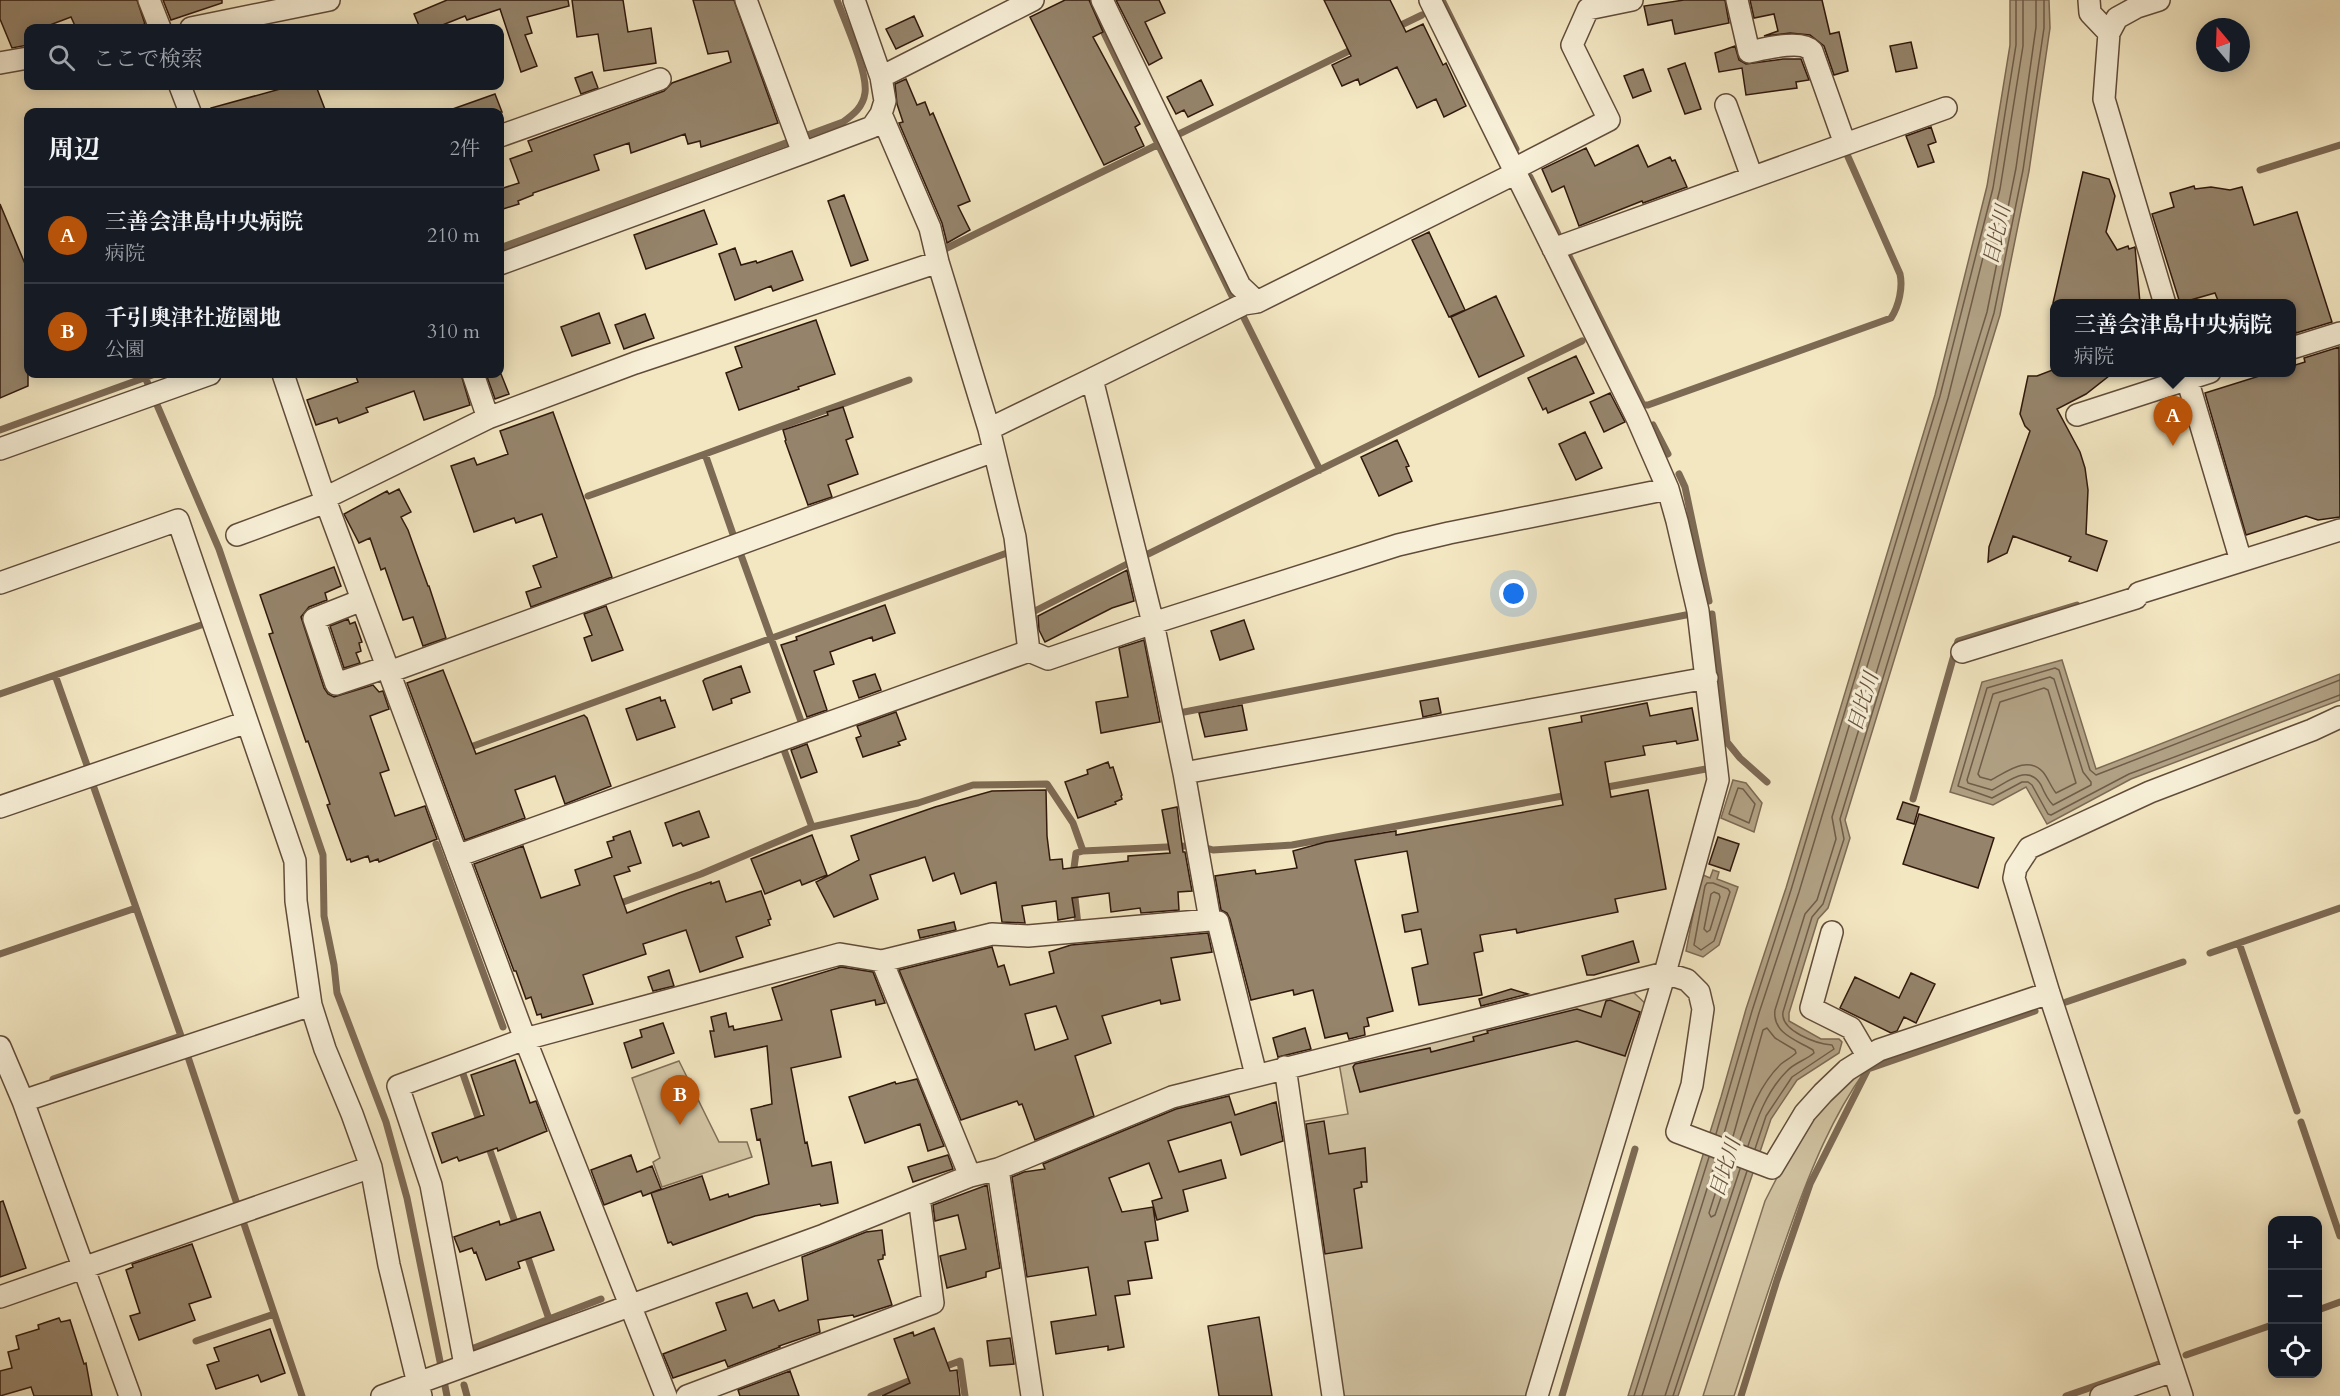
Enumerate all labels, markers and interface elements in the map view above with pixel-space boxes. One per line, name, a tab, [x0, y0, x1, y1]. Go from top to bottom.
north arrow	[2196, 18, 2250, 72]
search box	[24, 24, 504, 90]
icon: search	[45, 41, 78, 74]
text: ここで検索	[93, 44, 203, 74]
text: 周辺	[48, 132, 100, 167]
text: 2件	[450, 135, 480, 162]
water label: 目比川	[1977, 201, 2017, 267]
text: 三善会津島中央病院	[105, 207, 303, 237]
text: A	[60, 222, 75, 249]
text: 210 m	[427, 222, 480, 249]
text: 病院	[105, 240, 145, 267]
popup	[2050, 299, 2296, 377]
text: 千引奥津社遊園地	[105, 303, 281, 333]
text: 三善会津島中央病院	[2074, 310, 2272, 340]
text: B	[60, 318, 75, 345]
text: 310 m	[427, 318, 480, 345]
text: 公園	[105, 336, 145, 363]
text: 病院	[2074, 343, 2114, 370]
pin: A	[2154, 396, 2192, 446]
your location	[1499, 579, 1528, 608]
water label: 目比川	[1841, 667, 1885, 735]
pin: B	[660, 1076, 700, 1125]
water label: 目比川	[1703, 1133, 1747, 1201]
map controls	[2268, 1216, 2322, 1378]
button: +	[2268, 1216, 2322, 1270]
button: −	[2268, 1270, 2322, 1324]
button: locate	[2268, 1324, 2322, 1378]

